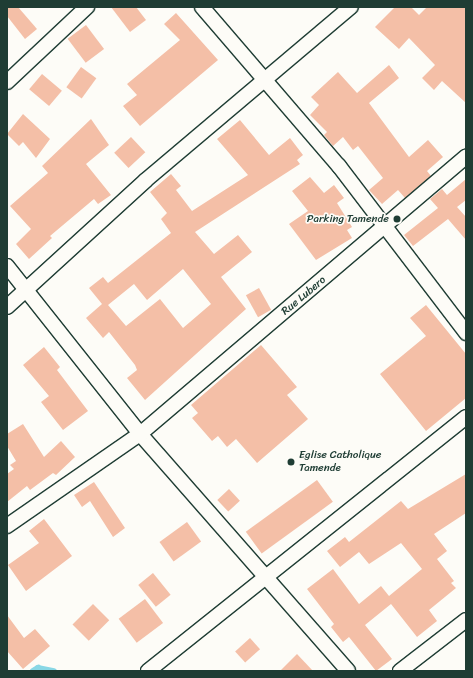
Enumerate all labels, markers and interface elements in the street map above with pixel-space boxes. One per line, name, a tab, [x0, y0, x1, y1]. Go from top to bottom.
place label: Parking Tamende	[307, 212, 389, 226]
marker: Parking Tamende	[392, 214, 402, 224]
street label: Rue Lubero	[279, 274, 329, 318]
place label: Eglise Catholique Tamende	[299, 449, 381, 475]
marker: Eglise Catholique Tamende	[286, 457, 296, 467]

